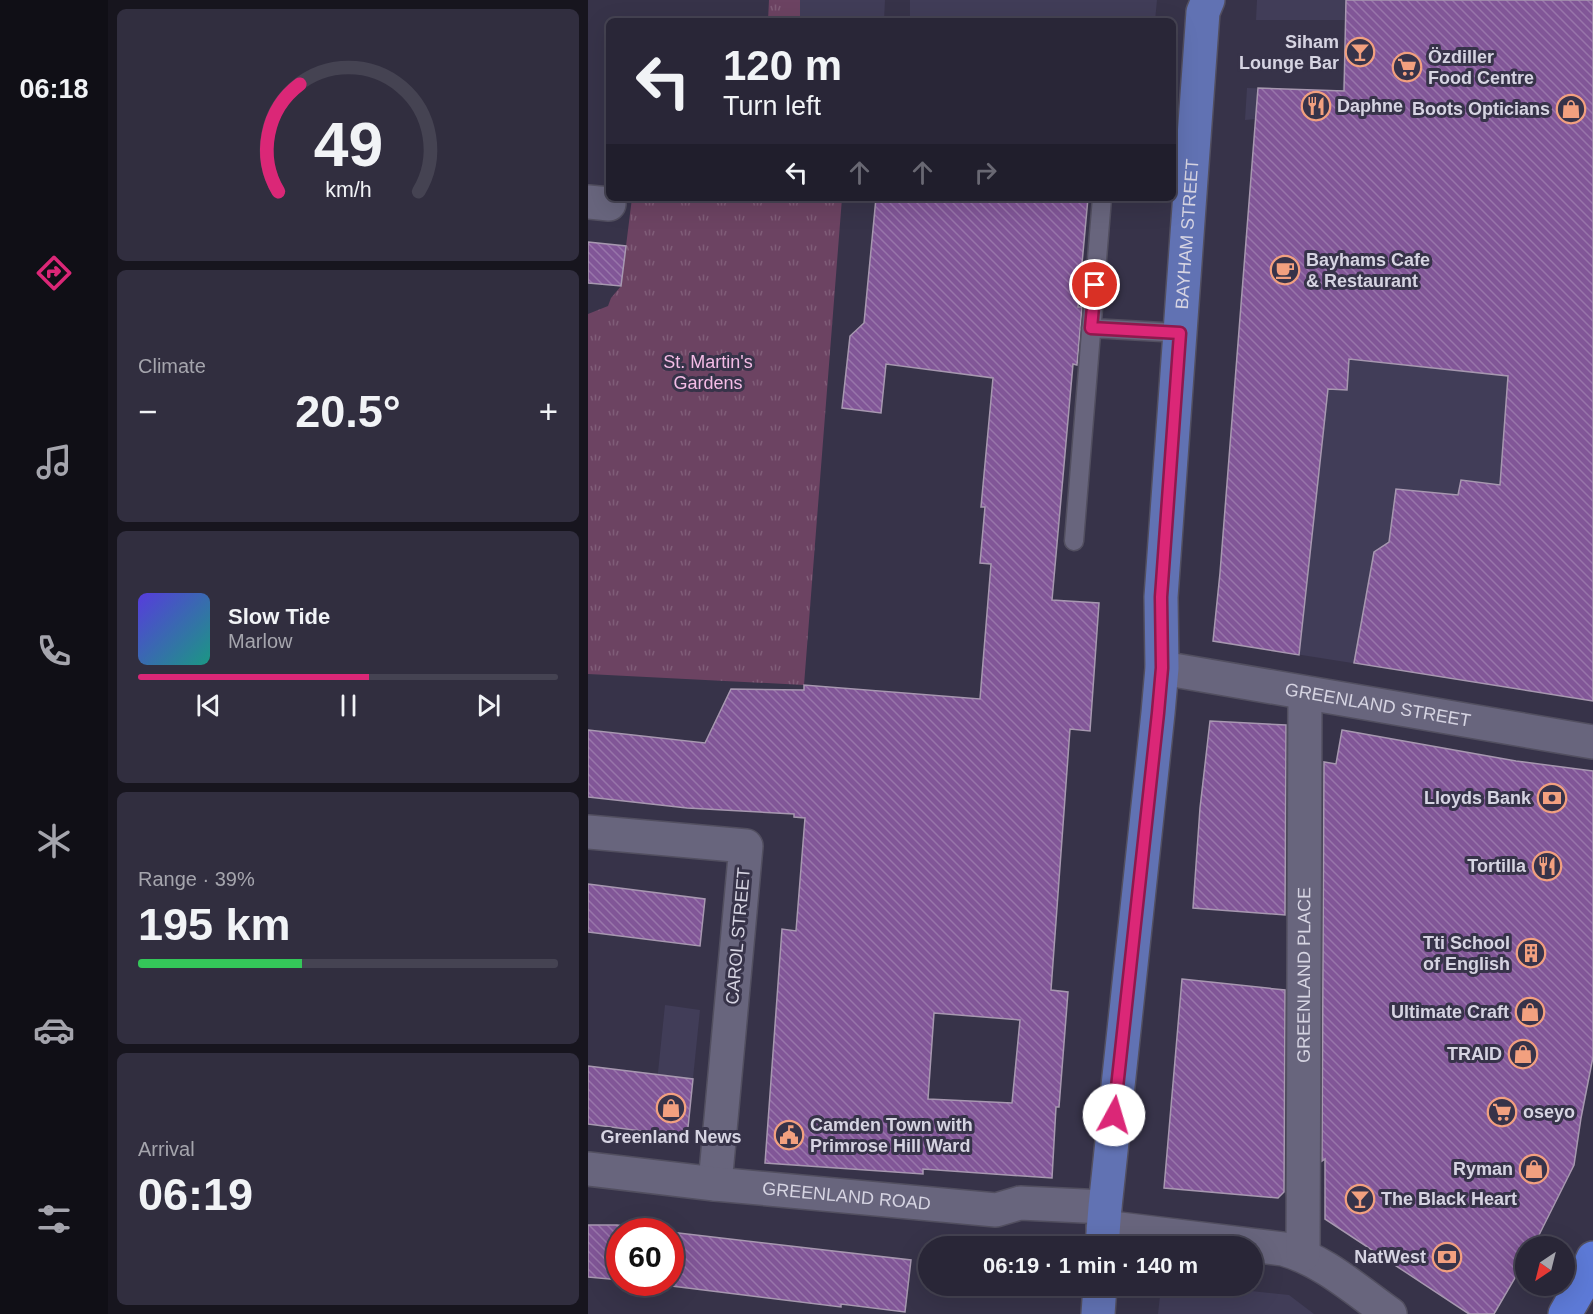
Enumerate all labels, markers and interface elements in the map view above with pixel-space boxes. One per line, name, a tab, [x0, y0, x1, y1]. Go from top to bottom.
place label: Siham Lounge Bar	[1239, 32, 1339, 73]
bar icon: Siham Lounge Bar	[1344, 36, 1376, 68]
icon: left	[624, 42, 702, 120]
text: 120 m	[723, 42, 842, 89]
place label: Özdiller Food Centre	[1428, 47, 1534, 88]
supermarket icon: Özdiller Food Centre	[1391, 51, 1423, 83]
text: 06:18	[19, 74, 89, 104]
restaurant icon: Daphne	[1300, 90, 1332, 122]
text: Turn left	[723, 91, 821, 121]
shop icon: Boots Opticians	[1555, 93, 1587, 125]
place label: Daphne	[1337, 96, 1403, 116]
place label: Boots Opticians	[1412, 99, 1550, 119]
text: 49	[313, 110, 383, 179]
icon: left	[780, 156, 813, 189]
icon: ahead	[843, 156, 876, 189]
icon: ahead	[906, 156, 939, 189]
icon: right	[969, 156, 1002, 189]
street label: BAYHAM STREET	[1172, 158, 1202, 310]
text: km/h	[325, 178, 371, 202]
place label: Bayhams Cafe & Restaurant	[1306, 250, 1430, 291]
icon: directions	[33, 252, 75, 294]
cafe icon: Bayhams Cafe & Restaurant	[1269, 254, 1301, 286]
pin	[1069, 259, 1120, 310]
icon: arrive	[1078, 268, 1111, 301]
park label: St. Martin's Gardens	[663, 352, 753, 393]
text: Climate	[138, 355, 206, 377]
text: 20.5°	[295, 386, 401, 437]
text: −	[138, 393, 157, 430]
text: +	[539, 393, 558, 430]
icon: music	[33, 441, 75, 483]
text: Slow Tide	[228, 604, 330, 629]
icon: phone	[33, 630, 75, 672]
text: Marlow	[228, 630, 292, 652]
street label: GREENLAND STREET	[1283, 679, 1472, 731]
icon: previous	[192, 689, 225, 722]
icon: pause	[332, 689, 365, 722]
icon: next	[472, 689, 505, 722]
bank icon: Lloyds Bank	[1536, 782, 1568, 814]
place label: Lloyds Bank	[1424, 788, 1532, 808]
icon: climate	[33, 820, 75, 862]
restaurant icon: Tortilla	[1531, 850, 1563, 882]
place label: Tortilla	[1467, 856, 1527, 876]
street label: CAROL STREET	[722, 867, 754, 1005]
text: Range · 39%	[138, 868, 255, 890]
street label: GREENLAND PLACE	[1294, 887, 1314, 1063]
text: 195 km	[138, 899, 291, 950]
place label: Tti School of English	[1423, 933, 1510, 974]
building icon: Tti School of English	[1515, 937, 1547, 969]
shop icon: Ultimate Craft	[1514, 996, 1546, 1028]
place label: Ultimate Craft	[1391, 1002, 1509, 1022]
icon: car	[33, 1009, 75, 1051]
shop icon: TRAID	[1507, 1038, 1539, 1070]
place label: TRAID	[1447, 1044, 1502, 1064]
position arrow	[1082, 1083, 1146, 1147]
shop icon: Greenland News	[655, 1092, 687, 1124]
supermarket icon: oseyo	[1486, 1096, 1518, 1128]
place label: oseyo	[1523, 1102, 1575, 1122]
place label: Camden Town with Primrose Hill Ward	[810, 1115, 973, 1156]
public building icon: Camden Town with Primrose Hill Ward	[773, 1119, 805, 1151]
place label: Greenland News	[600, 1127, 742, 1147]
text: Arrival	[138, 1138, 195, 1160]
shop icon: Ryman	[1518, 1153, 1550, 1185]
place label: Ryman	[1453, 1159, 1513, 1179]
text: 06:19	[138, 1169, 253, 1220]
street label: GREENLAND ROAD	[761, 1178, 932, 1214]
bar icon: The Black Heart	[1344, 1183, 1376, 1215]
place label: The Black Heart	[1381, 1189, 1517, 1209]
icon: filters	[33, 1198, 75, 1240]
speed limit sign: 60	[606, 1218, 684, 1296]
north arrow	[1515, 1236, 1575, 1296]
map controls	[1515, 1236, 1575, 1296]
bank icon: NatWest	[1431, 1241, 1463, 1273]
place label: NatWest	[1354, 1247, 1426, 1267]
text: 06:19 · 1 min · 140 m	[983, 1253, 1198, 1278]

